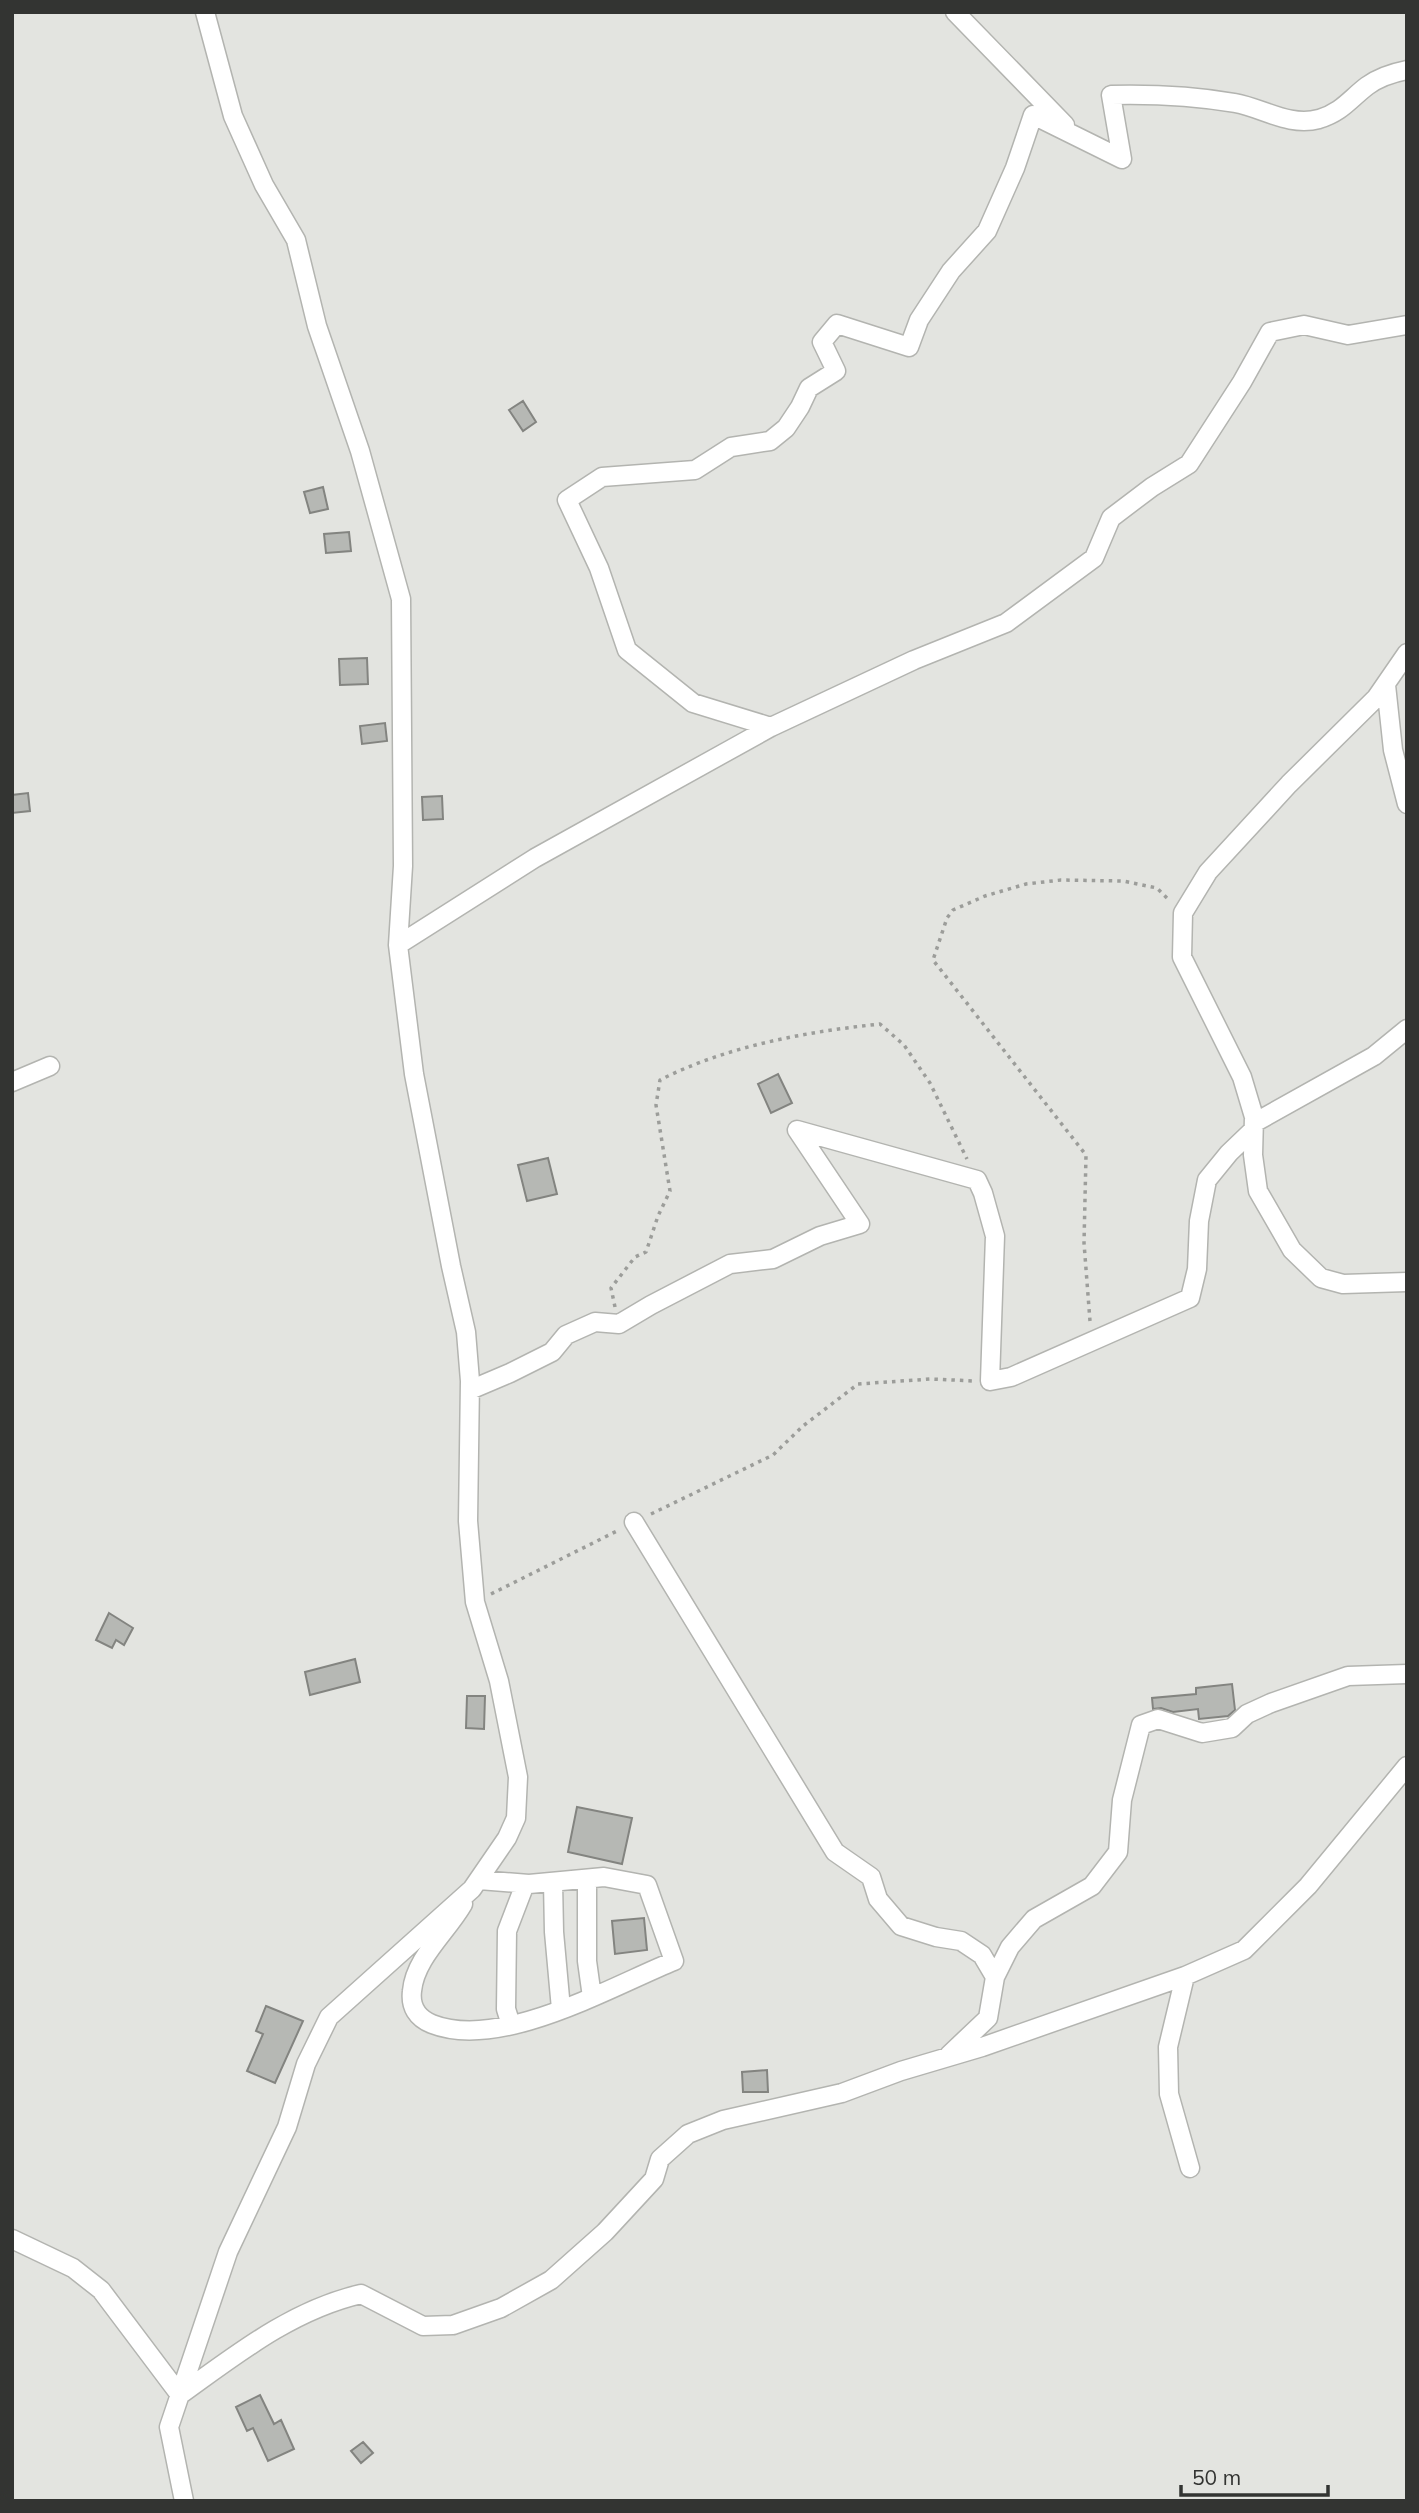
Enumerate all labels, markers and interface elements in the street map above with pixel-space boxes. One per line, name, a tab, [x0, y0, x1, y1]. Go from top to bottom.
scale bar	[1181, 2454, 1328, 2498]
text: 50 m	[1192, 2464, 1241, 2490]

